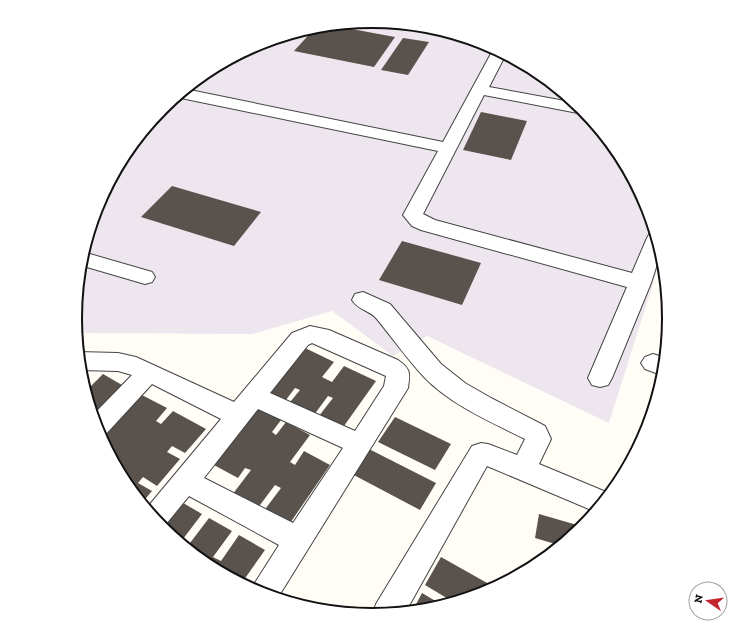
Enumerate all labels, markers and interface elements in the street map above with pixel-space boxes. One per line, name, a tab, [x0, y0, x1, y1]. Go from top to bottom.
north arrow	[688, 581, 728, 621]
text: N	[691, 593, 706, 604]

